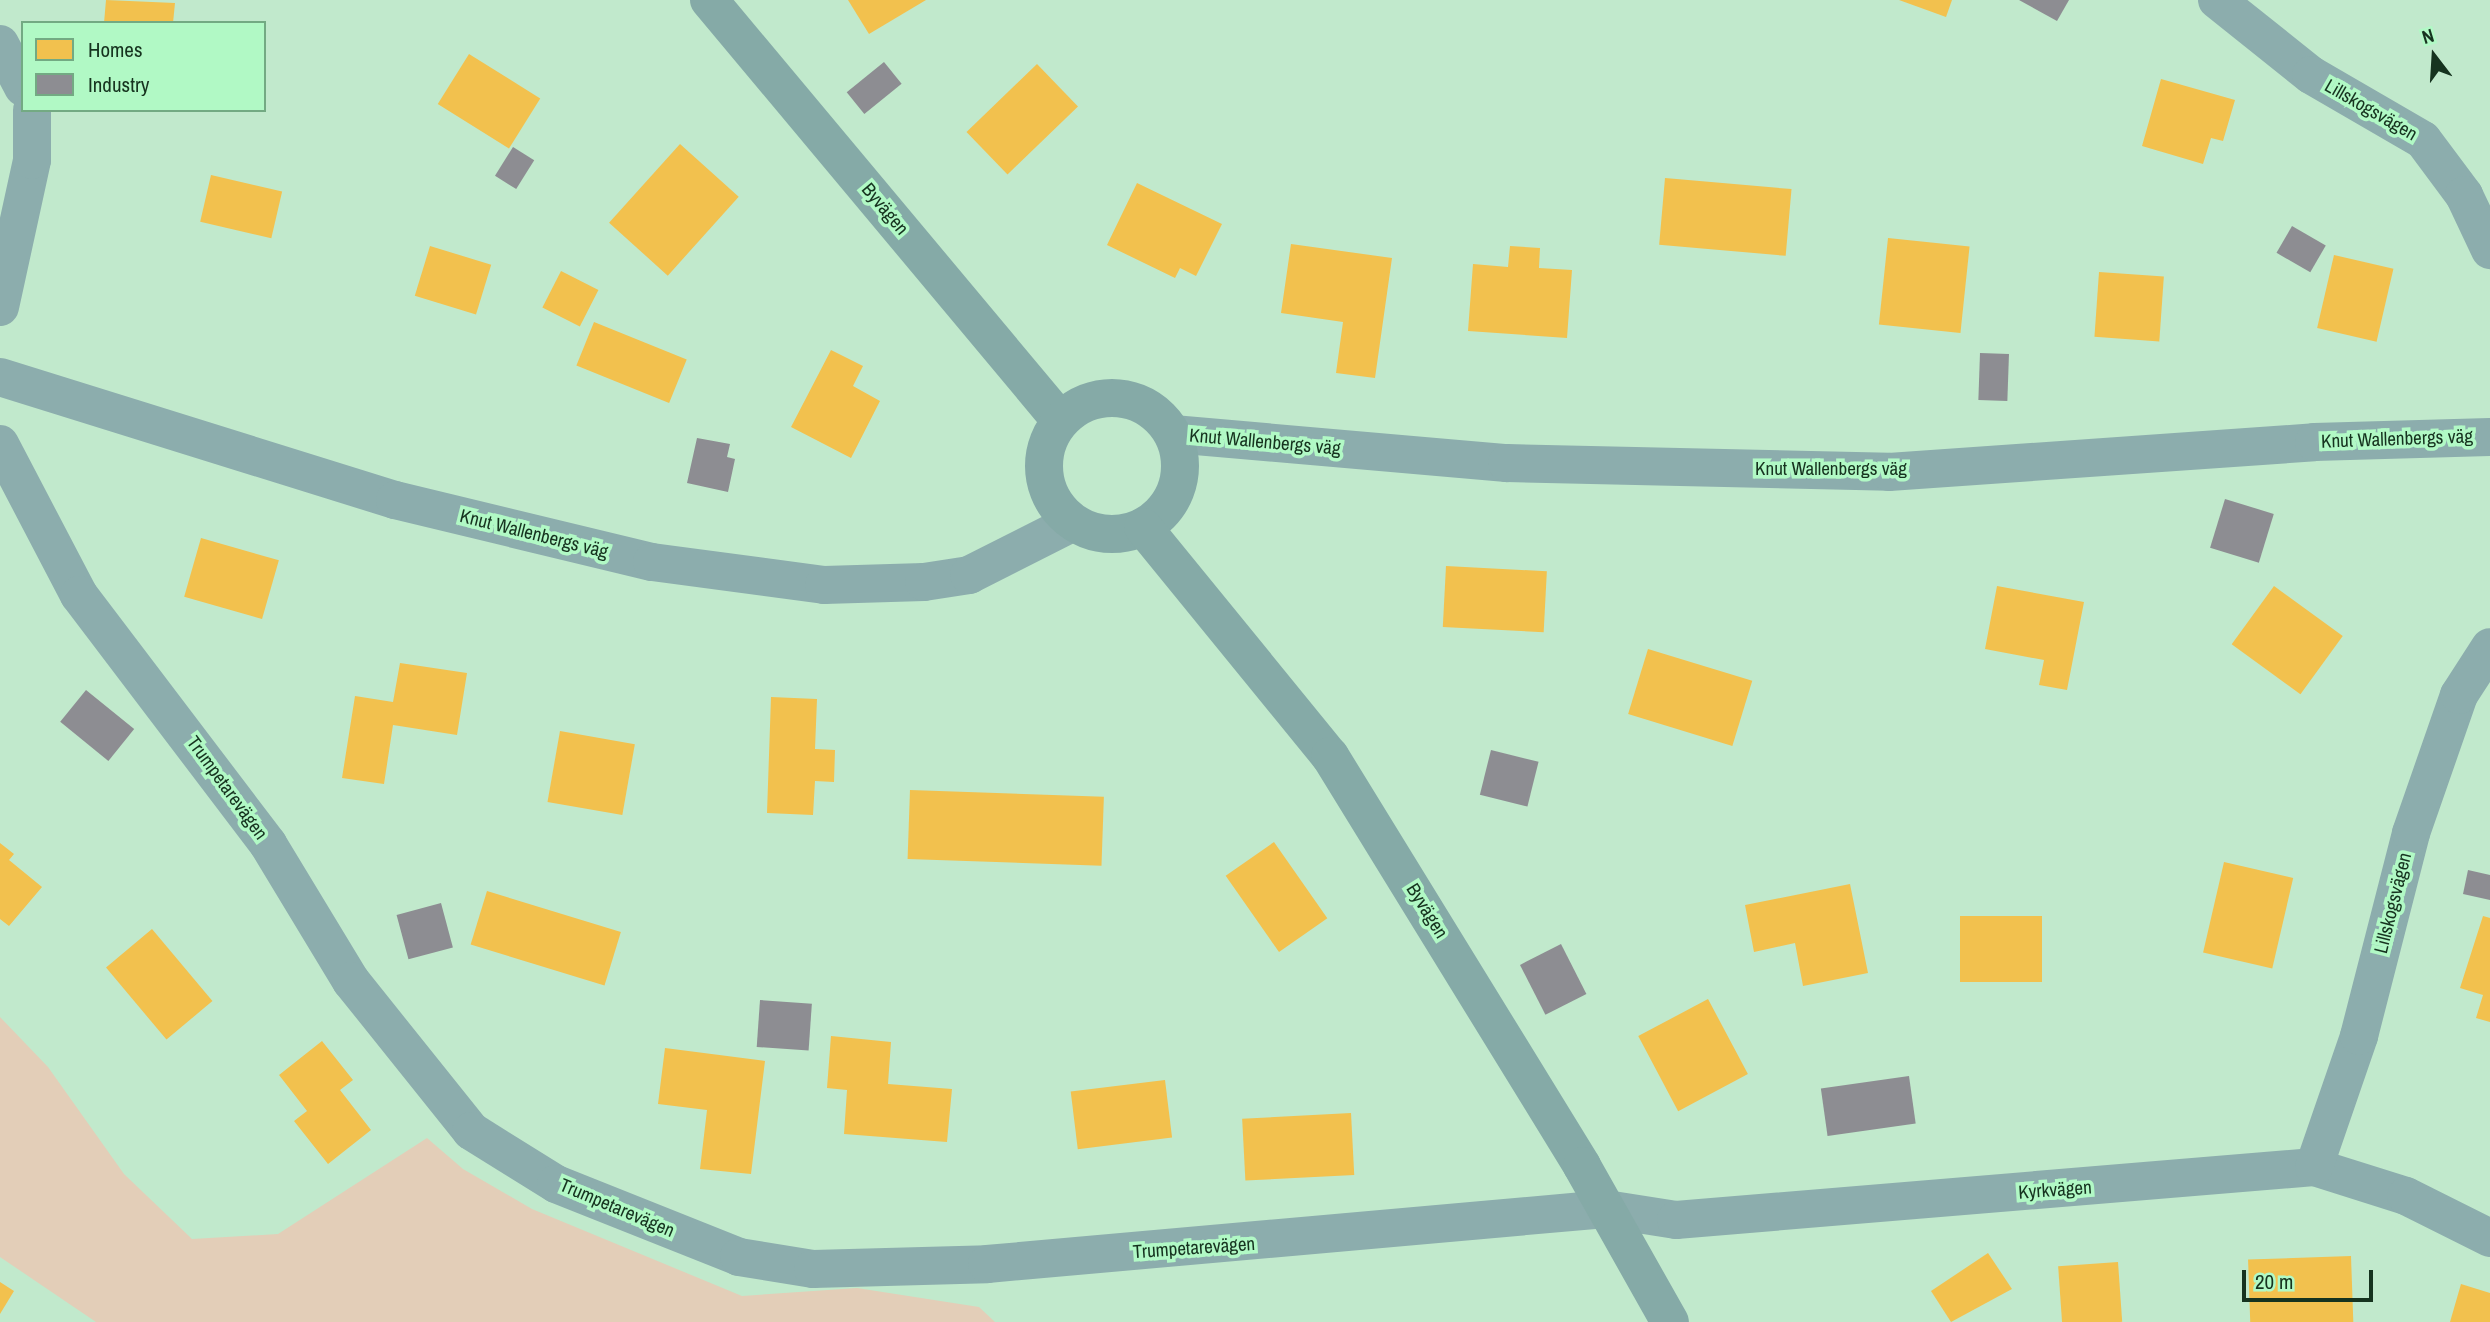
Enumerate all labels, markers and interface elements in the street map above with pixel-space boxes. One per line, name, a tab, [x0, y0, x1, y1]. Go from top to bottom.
legend	[21, 21, 266, 112]
north arrow	[2399, 21, 2469, 91]
text: N	[2419, 22, 2437, 50]
text: Homes	[88, 35, 143, 64]
text: Industry	[88, 70, 149, 99]
street label: Lillskogsvägen	[2321, 74, 2421, 146]
street label: Byvägen	[857, 178, 913, 240]
street label: Knut Wallenbergs väg	[1188, 424, 1342, 460]
street label: Knut Wallenbergs väg	[2321, 425, 2473, 453]
street label: Knut Wallenbergs väg	[1755, 458, 1907, 480]
street label: Knut Wallenbergs väg	[458, 505, 610, 563]
street label: Trumpetarevägen	[182, 732, 272, 844]
street label: Lillskogsvägen	[2369, 850, 2417, 956]
street label: Byvägen	[1401, 879, 1453, 943]
street label: Trumpetarevägen	[556, 1174, 678, 1242]
street label: Kyrkvägen	[2017, 1176, 2093, 1204]
street label: Trumpetarevägen	[1132, 1232, 1256, 1264]
scale bar	[2245, 1256, 2376, 1300]
text: 20 m	[2255, 1267, 2293, 1296]

